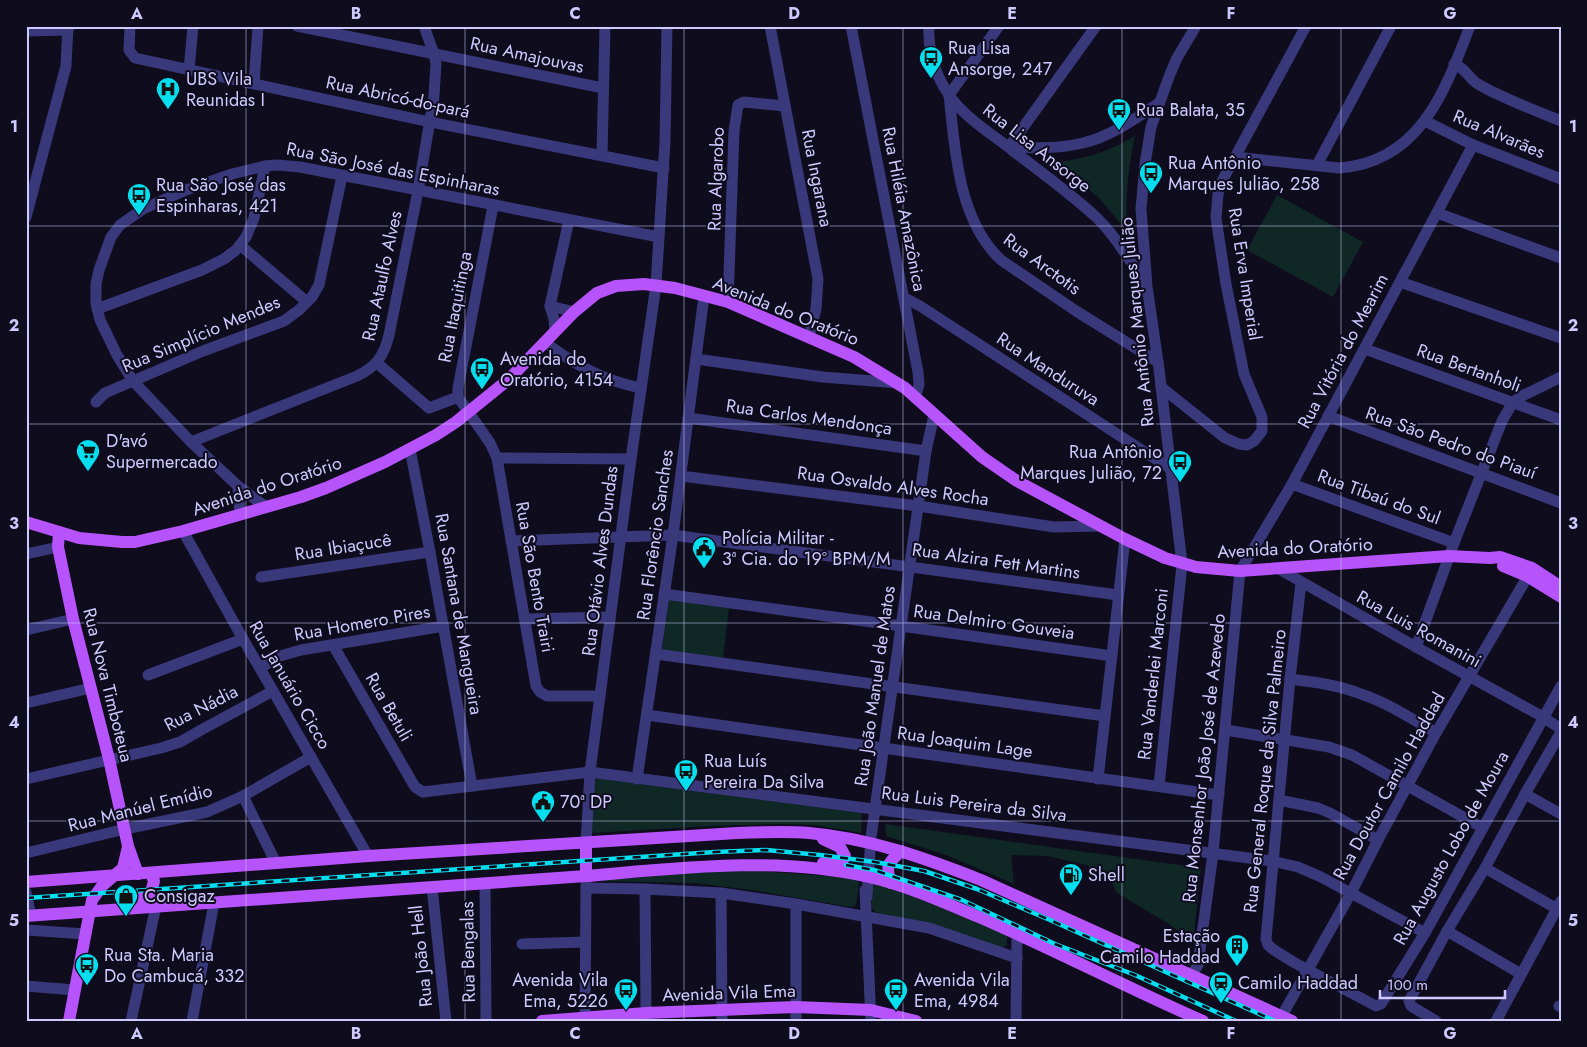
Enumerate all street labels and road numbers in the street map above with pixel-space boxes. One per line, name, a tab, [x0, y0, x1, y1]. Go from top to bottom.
street label: Rua Amajouvas	[468, 30, 586, 80]
street label: Rua Abricó-do-pará	[324, 69, 472, 125]
street label: Rua Lisa Ansorge	[977, 97, 1097, 199]
street label: Rua Alvarães	[1449, 103, 1549, 165]
street label: Rua Hiléia Amazônica	[875, 125, 933, 293]
street label: Rua Algarobo	[701, 126, 731, 232]
street label: Rua Ingarana	[795, 127, 839, 229]
street label: Rua São José das Espinharas	[284, 136, 502, 202]
street label: Rua Erva Imperial	[1222, 206, 1268, 342]
street label: Rua Ataulfo Alves	[355, 208, 409, 344]
street label: Rua Antônio Marques Julião	[1113, 216, 1161, 428]
street label: Rua Arctotis	[998, 227, 1086, 301]
street label: Rua Itaquitinga	[431, 249, 479, 365]
street label: Rua Vitória do Mearim	[1291, 269, 1395, 433]
street label: Avenida do Oratório	[709, 270, 863, 352]
street label: Rua Simplício Mendes	[118, 289, 284, 379]
street label: Rua Manduruva	[991, 326, 1105, 412]
street label: Rua Bertanholi	[1413, 337, 1525, 399]
street label: Rua Carlos Mendonça	[724, 392, 894, 442]
street label: Rua São Pedro do Piauí	[1362, 400, 1541, 486]
street label: Rua Florêncio Sanches	[630, 448, 680, 622]
street label: Avenida do Oratório	[189, 450, 345, 522]
street label: Rua Osvaldo Alves Rocha	[795, 460, 991, 512]
street label: Rua Tibaú do Sul	[1314, 463, 1444, 531]
street label: Rua Otávio Alves Dundas	[575, 464, 625, 658]
street label: Rua São Bento Trairi	[509, 499, 561, 655]
street label: Rua Santana de Mangueira	[428, 511, 490, 717]
street label: Rua Ibiaçucê	[293, 527, 393, 567]
street label: Avenida do Oratório	[1217, 531, 1374, 565]
street label: Rua Alzira Fett Martins	[910, 536, 1082, 586]
street label: Rua João Manuel de Matos	[848, 584, 902, 788]
street label: Rua Luis Romanini	[1352, 584, 1486, 674]
street label: Rua Vanderlei Marconi	[1131, 587, 1175, 761]
street label: Rua Homero Pires	[292, 598, 432, 648]
street label: Rua Delmiro Gouveia	[912, 598, 1076, 646]
street label: Rua Nova Timboteua	[76, 605, 140, 765]
street label: Rua Monsenhor João José de Azevedo	[1176, 612, 1232, 904]
street label: Rua Januário Cicco	[243, 616, 337, 754]
street label: Rua General Roque da Silva Palmeiro	[1237, 628, 1293, 914]
street label: Rua Betuli	[359, 668, 419, 746]
street label: Rua Nádia	[160, 678, 242, 738]
street label: Rua Doutor Camilo Haddad	[1327, 687, 1451, 885]
street label: Rua Joaquim Lage	[896, 720, 1034, 764]
street label: Rua Augusto Lobo de Moura	[1387, 746, 1515, 950]
street label: Rua Manúel Emídio	[65, 777, 215, 839]
street label: Rua Luis Pereira da Silva	[880, 780, 1068, 828]
street label: Rua Bengalas	[454, 901, 482, 1003]
street label: Rua João Hell	[403, 904, 439, 1008]
street label: Avenida Vila Ema	[662, 978, 796, 1008]

